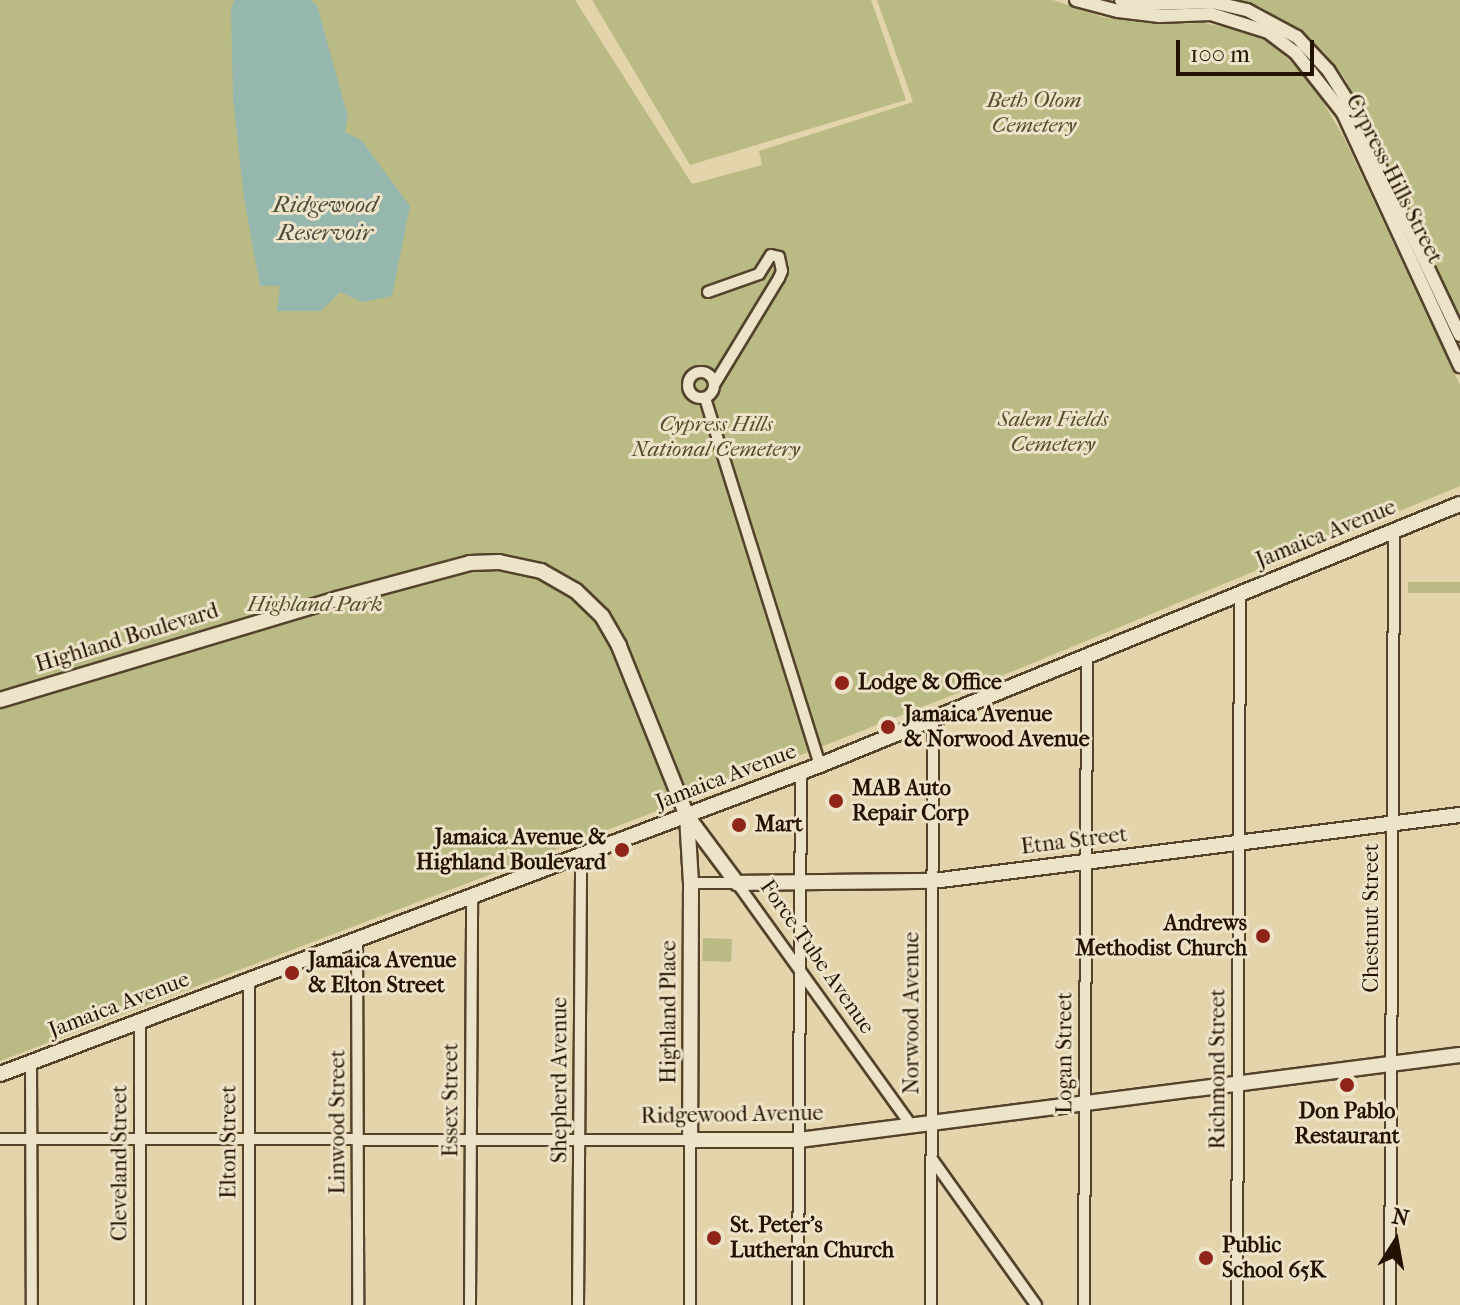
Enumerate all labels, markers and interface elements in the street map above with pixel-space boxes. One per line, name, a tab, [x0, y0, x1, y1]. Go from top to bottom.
scale bar	[1180, 24, 1318, 74]
text: 100 m	[1190, 40, 1250, 68]
park label: Beth Olom Cemetery	[986, 87, 1082, 138]
street label: Cypress Hills Street	[1340, 90, 1448, 268]
water label: Ridgewood Reservoir	[273, 191, 377, 247]
park label: Salem Fields Cemetery	[998, 406, 1108, 458]
park label: Cypress Hills National Cemetery	[632, 411, 800, 462]
street label: Jamaica Avenue	[1252, 494, 1400, 574]
park label: Highland Park	[247, 592, 383, 618]
street label: Highland Boulevard	[32, 598, 222, 678]
place label: Lodge & Office	[858, 670, 1002, 696]
marker: Lodge & Office	[833, 674, 851, 692]
place label: Jamaica Avenue & Norwood Avenue	[904, 701, 1090, 752]
marker: Jamaica Avenue & Norwood Avenue	[879, 718, 897, 736]
street label: Jamaica Avenue	[652, 738, 800, 816]
place label: MAB Auto Repair Corp	[852, 775, 969, 826]
marker: MAB Auto Repair Corp	[827, 792, 845, 810]
place label: Mart	[755, 812, 803, 838]
marker: Mart	[730, 816, 748, 834]
street label: Etna Street	[1019, 821, 1129, 861]
place label: Jamaica Avenue & Highland Boulevard	[416, 824, 606, 876]
marker: Jamaica Avenue & Highland Boulevard	[613, 841, 631, 859]
street label: Chestnut Street	[1359, 843, 1385, 993]
street label: Force Tube Avenue	[754, 875, 880, 1039]
place label: Andrews Methodist Church	[1075, 910, 1247, 962]
marker: Andrews Methodist Church	[1254, 927, 1272, 945]
street label: Norwood Avenue	[899, 932, 925, 1094]
street label: Highland Place	[656, 940, 682, 1084]
place label: Jamaica Avenue & Elton Street	[308, 947, 456, 998]
marker: Jamaica Avenue & Elton Street	[283, 964, 301, 982]
street label: Jamaica Avenue	[45, 966, 193, 1044]
street label: Richmond Street	[1205, 989, 1231, 1149]
street label: Logan Street	[1052, 992, 1078, 1114]
street label: Shepherd Avenue	[547, 997, 573, 1163]
street label: Essex Street	[438, 1043, 464, 1157]
street label: Linwood Street	[325, 1049, 351, 1195]
marker: Don Pablo Restaurant	[1338, 1076, 1356, 1094]
street label: Cleveland Street	[107, 1085, 133, 1241]
street label: Elton Street	[216, 1085, 242, 1199]
place label: Don Pablo Restaurant	[1294, 1098, 1400, 1150]
street label: Ridgewood Avenue	[640, 1100, 824, 1130]
north arrow	[1356, 1201, 1436, 1281]
text: N	[1390, 1203, 1411, 1232]
place label: St. Peter's Lutheran Church	[730, 1212, 894, 1264]
marker: St. Peter's Lutheran Church	[705, 1229, 723, 1247]
place label: Public School 65K	[1222, 1232, 1326, 1284]
marker: Public School 65K	[1197, 1249, 1215, 1267]

